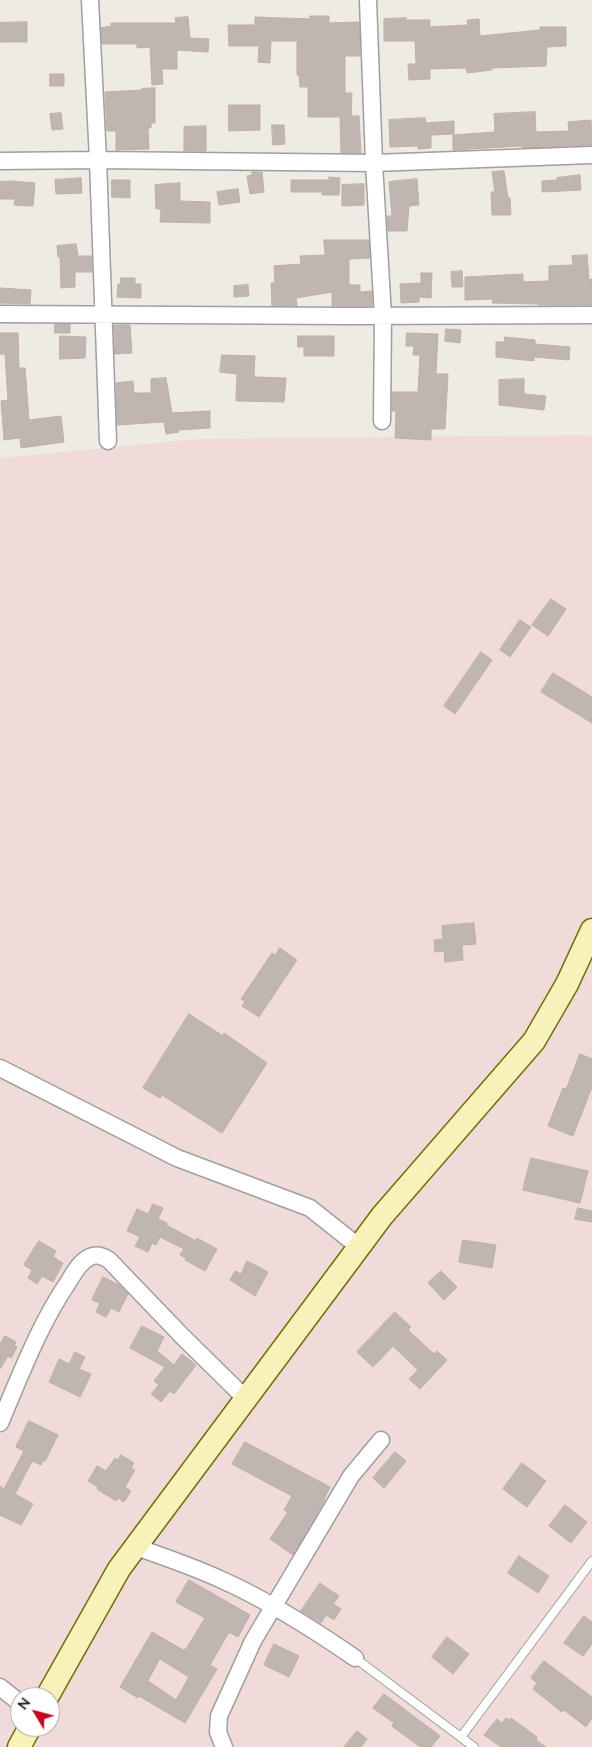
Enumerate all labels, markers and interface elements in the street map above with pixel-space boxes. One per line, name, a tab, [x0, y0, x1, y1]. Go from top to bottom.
north arrow	[10, 1687, 60, 1737]
text: N	[13, 1694, 34, 1713]

